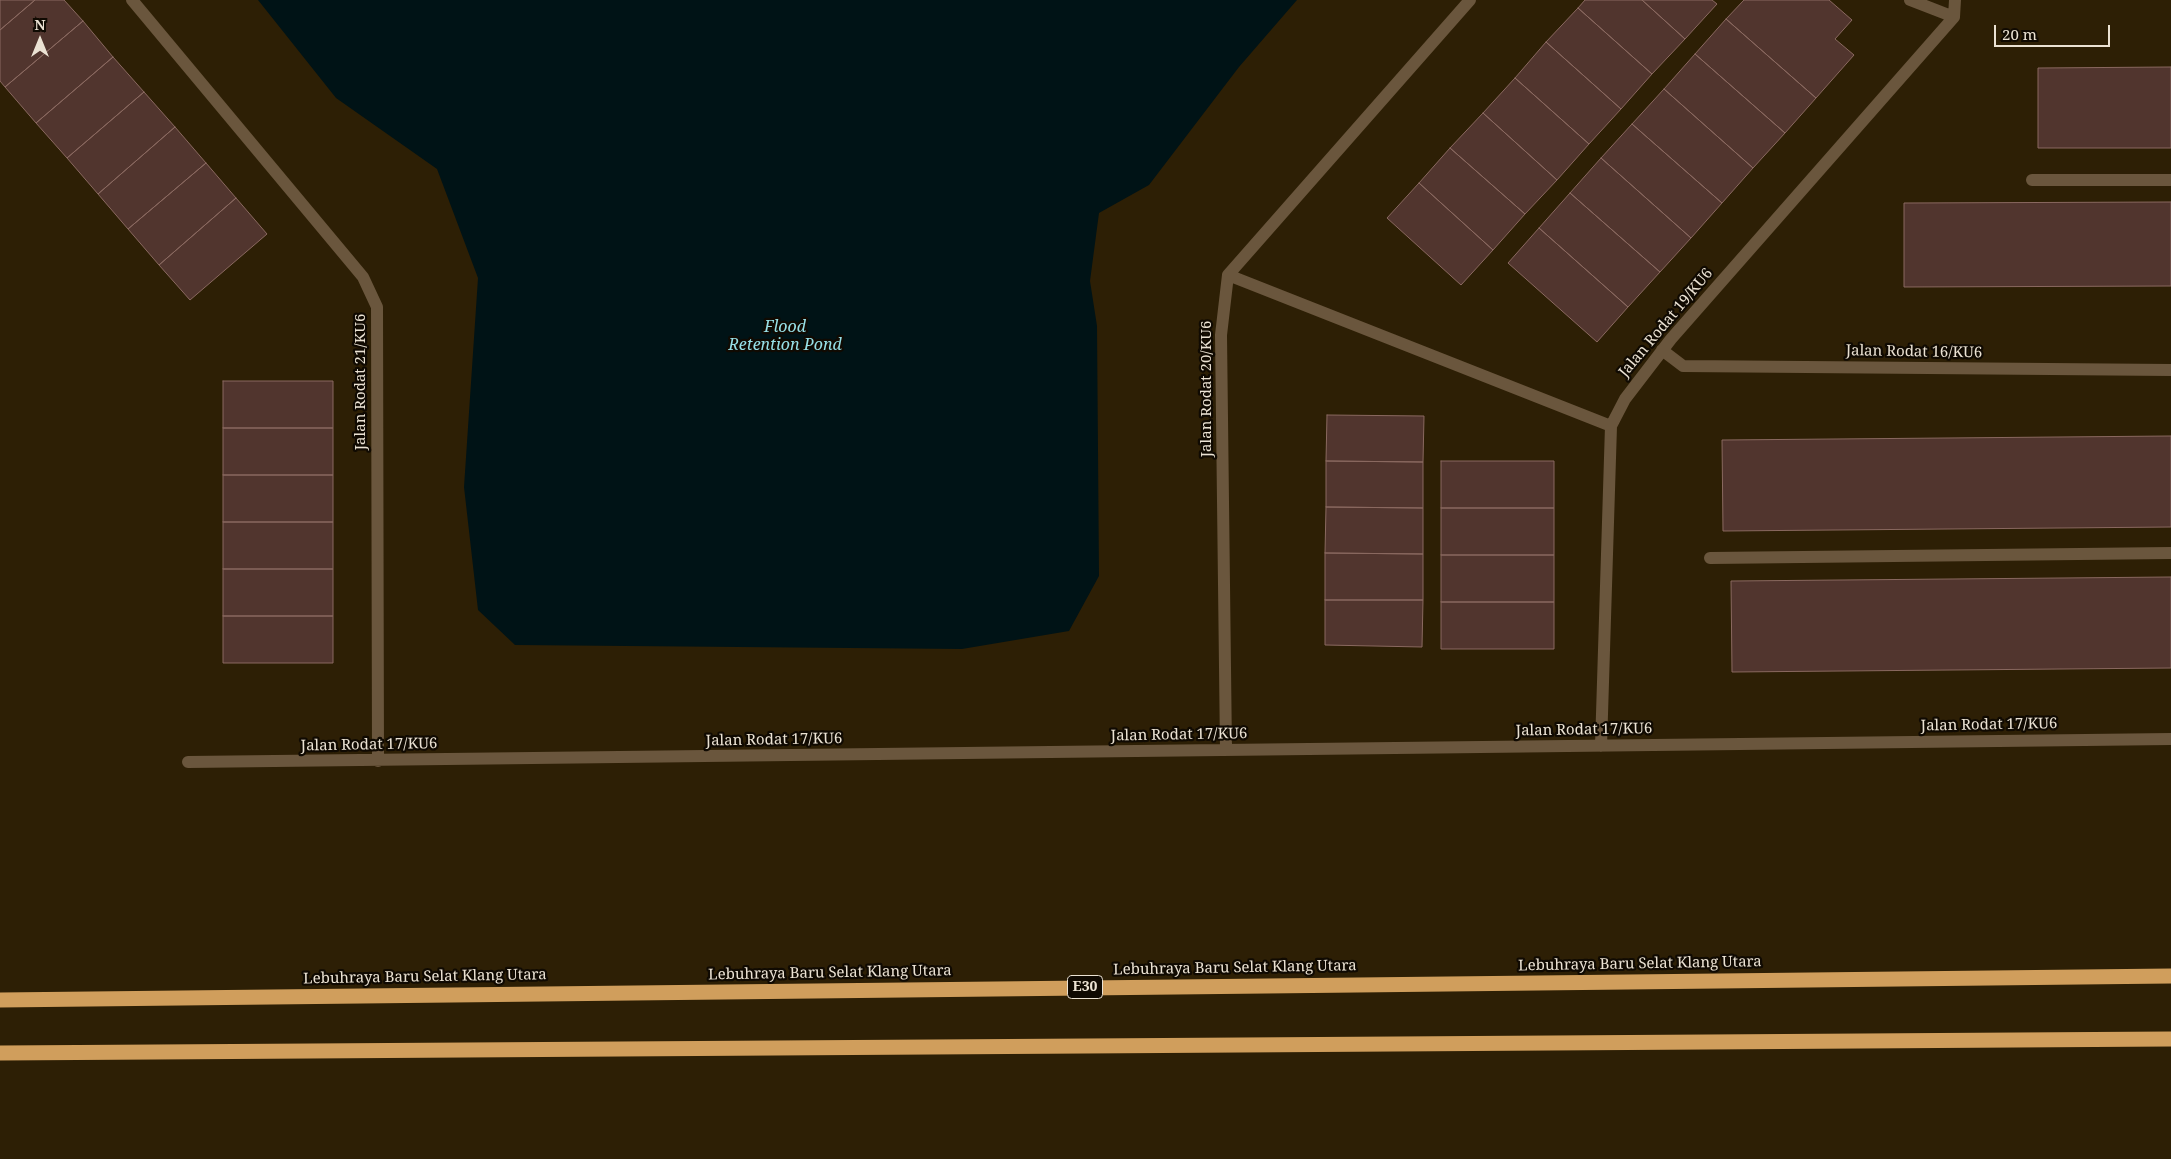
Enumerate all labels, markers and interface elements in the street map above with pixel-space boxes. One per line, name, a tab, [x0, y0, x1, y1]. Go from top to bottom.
north arrow	[15, 15, 65, 65]
text: N	[34, 15, 46, 34]
scale bar	[1996, 15, 2112, 47]
text: 20 m	[2002, 24, 2037, 44]
street label: Jalan Rodat 19/KU6	[1615, 265, 1717, 381]
street label: Jalan Rodat 21/KU6	[352, 314, 370, 450]
water label: Flood Retention Pond	[728, 317, 842, 355]
street label: Jalan Rodat 20/KU6	[1198, 321, 1216, 457]
street label: Jalan Rodat 16/KU6	[1846, 342, 1982, 362]
street label: Jalan Rodat 17/KU6	[1921, 715, 2057, 735]
street label: Jalan Rodat 17/KU6	[1516, 720, 1652, 740]
street label: Jalan Rodat 17/KU6	[1111, 725, 1247, 745]
street label: Jalan Rodat 17/KU6	[706, 730, 842, 750]
street label: Jalan Rodat 17/KU6	[301, 735, 437, 755]
street label: Lebuhraya Baru Selat Klang Utara	[1518, 953, 1762, 975]
street label: Lebuhraya Baru Selat Klang Utara	[1113, 957, 1357, 979]
street label: Lebuhraya Baru Selat Klang Utara	[708, 962, 952, 984]
street label: Lebuhraya Baru Selat Klang Utara	[303, 966, 547, 988]
road number: E30	[1068, 976, 1102, 999]

